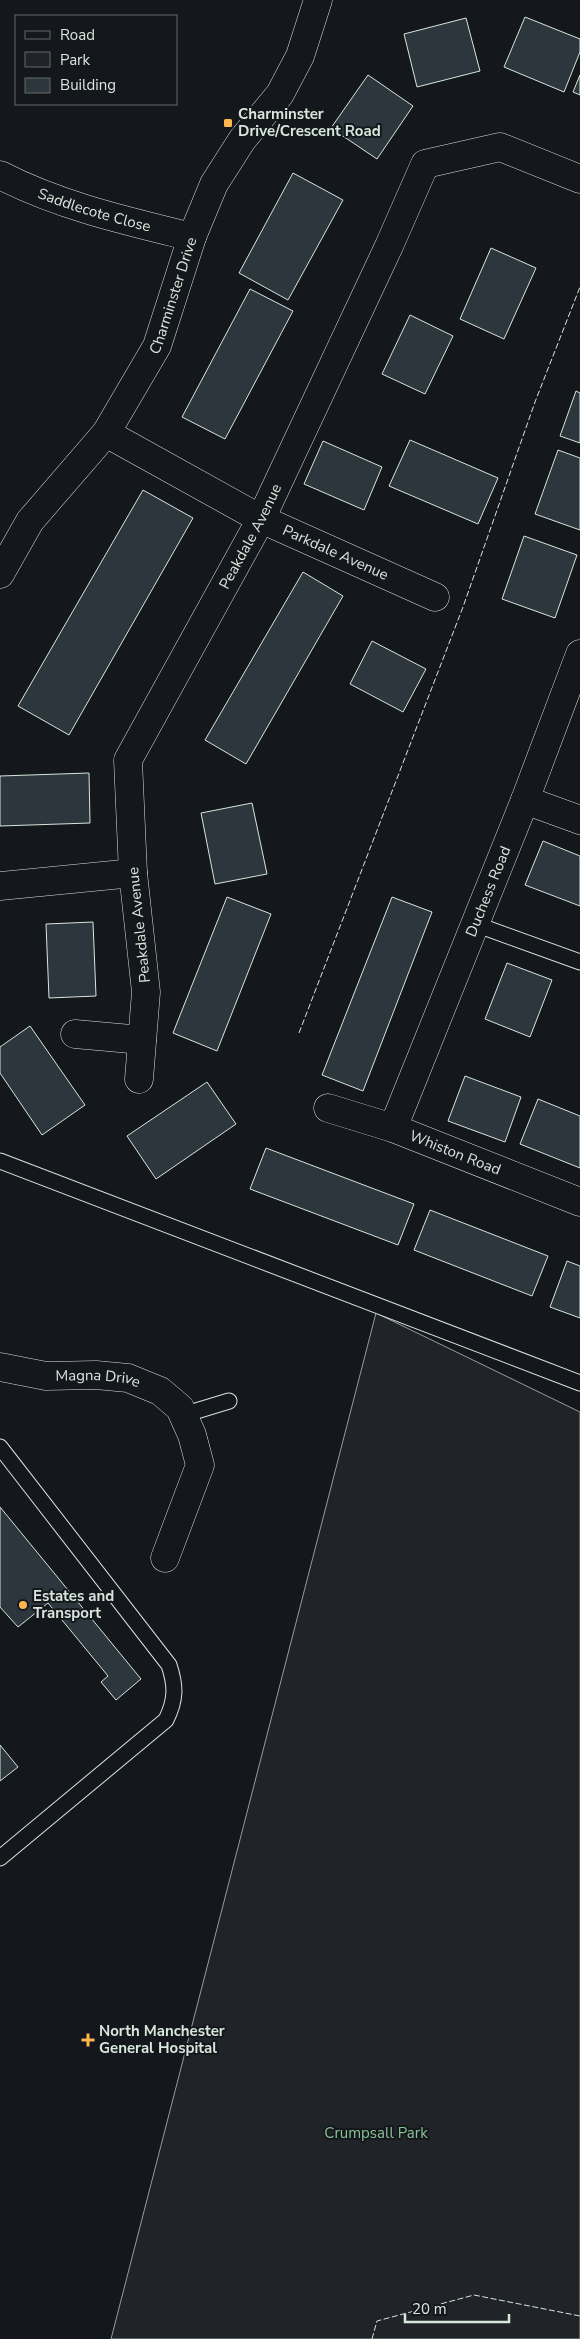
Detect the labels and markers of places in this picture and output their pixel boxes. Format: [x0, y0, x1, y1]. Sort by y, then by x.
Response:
place label: Charminster Drive/Crescent Road [238, 104, 381, 141]
marker: Charminster Drive/Crescent Road [222, 117, 234, 129]
place label: Estates and Transport [33, 1586, 114, 1623]
marker: Estates and Transport [17, 1599, 29, 1611]
place label: North Manchester General Hospital [99, 2021, 225, 2058]
marker: North Manchester General Hospital [81, 2033, 95, 2047]

